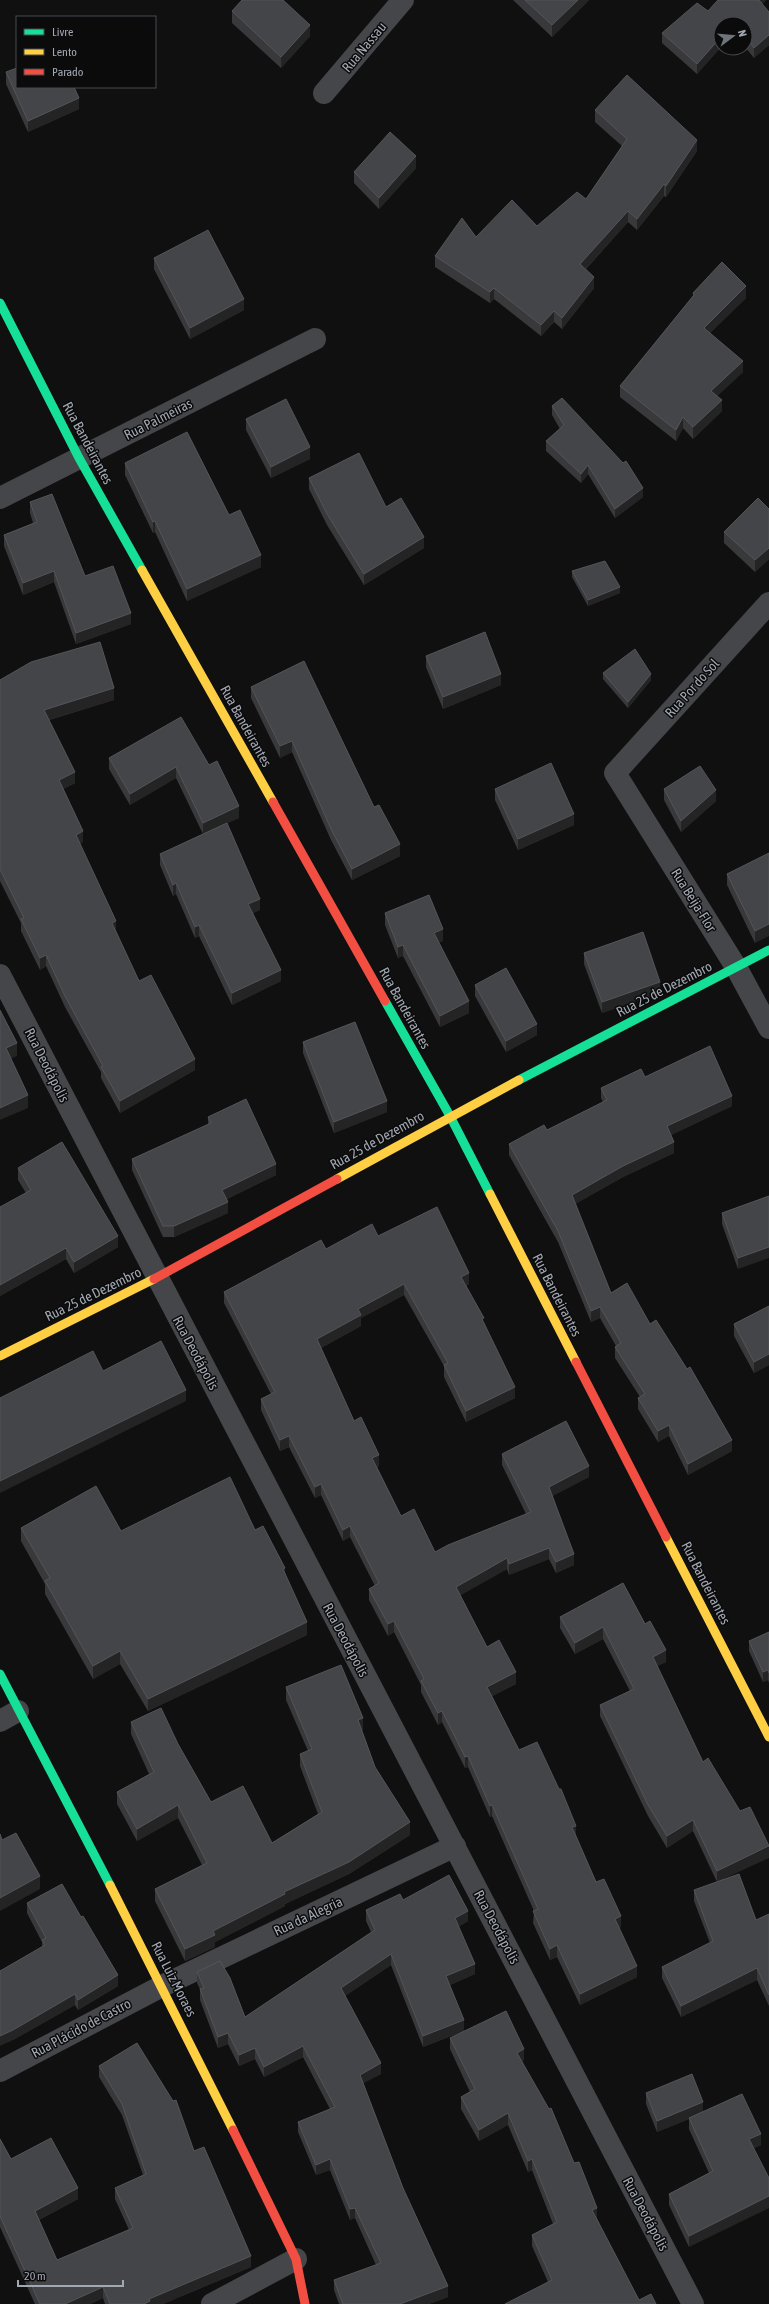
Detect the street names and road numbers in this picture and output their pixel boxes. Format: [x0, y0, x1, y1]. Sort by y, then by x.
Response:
street label: Rua Nassau [339, 19, 389, 75]
street label: Rua Palmeiras [121, 395, 195, 443]
street label: Rua Bandeirantes [60, 399, 116, 487]
street label: Rua Por do Sol [662, 655, 723, 720]
street label: Rua Bandeirantes [217, 682, 275, 770]
street label: Rua Beija-Flor [668, 865, 720, 935]
street label: Rua 25 de Dezembro [614, 958, 714, 1020]
street label: Rua Bandeirantes [376, 964, 434, 1052]
street label: Rua Deodápolis [21, 1025, 73, 1105]
street label: Rua 25 de Dezembro [327, 1108, 427, 1172]
street label: Rua Bandeirantes [529, 1251, 585, 1339]
street label: Rua 25 de Dezembro [42, 1264, 144, 1324]
street label: Rua Deodápolis [170, 1313, 222, 1393]
street label: Rua Bandeirantes [678, 1539, 734, 1627]
street label: Rua Deodápolis [320, 1600, 372, 1680]
street label: Rua Deodápolis [471, 1887, 523, 1967]
street label: Rua da Alegria [271, 1893, 345, 1939]
street label: Rua Luiz Moraes [148, 1939, 200, 2019]
street label: Rua Plácido de Castro [29, 1995, 133, 2061]
street label: Rua Deodápolis [620, 2174, 672, 2254]

